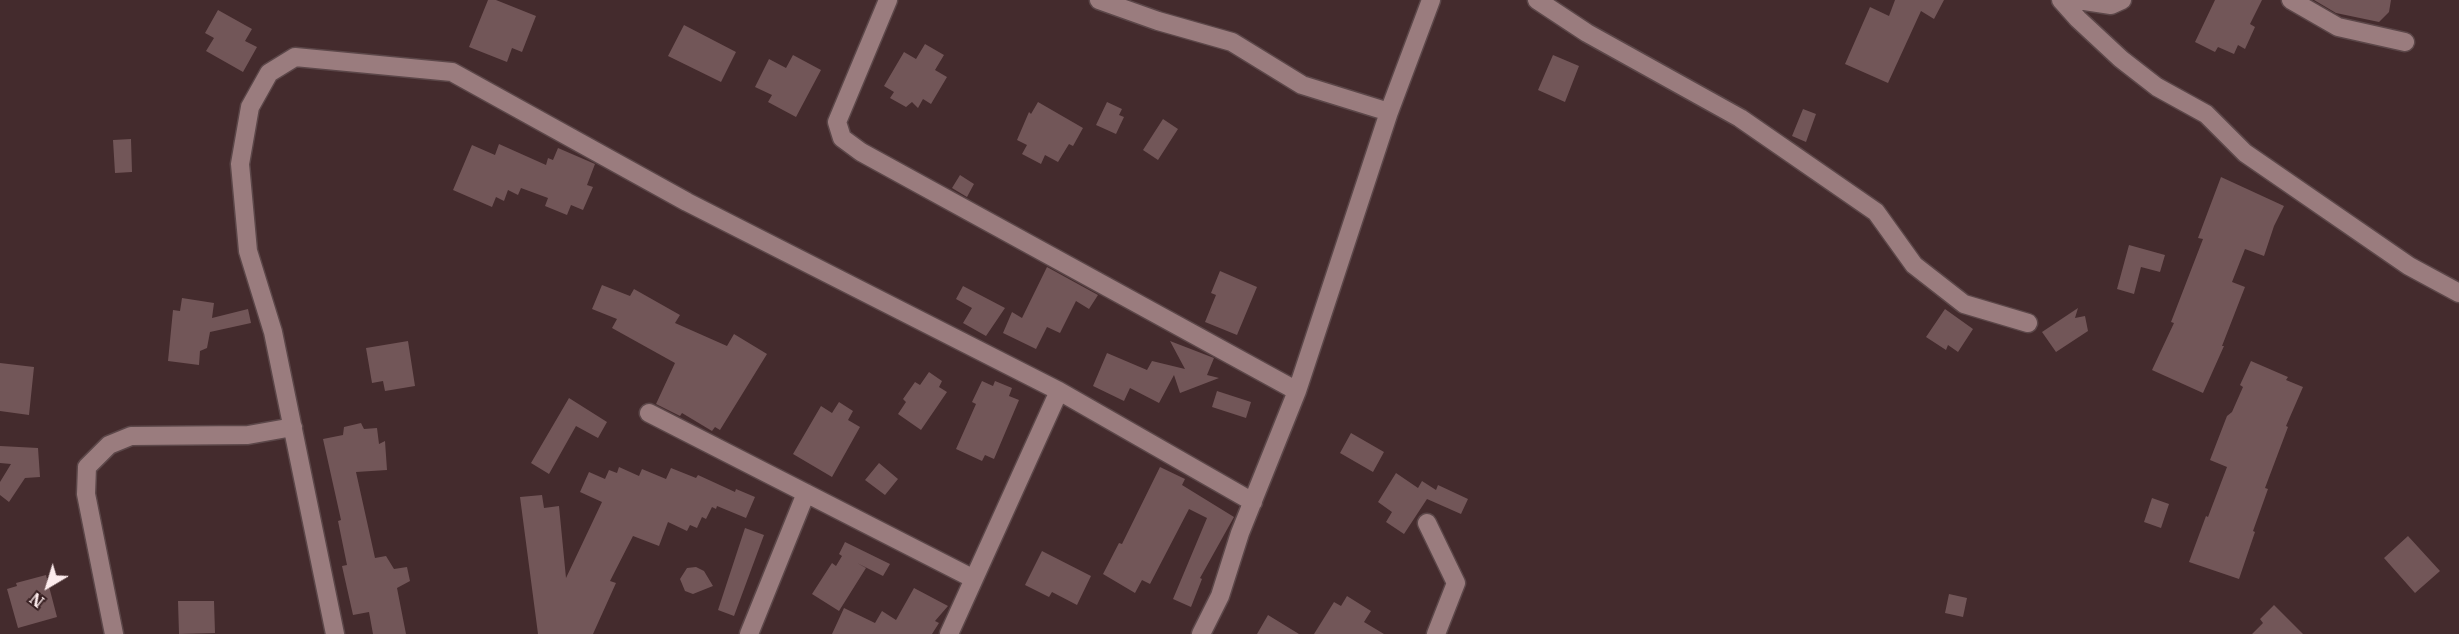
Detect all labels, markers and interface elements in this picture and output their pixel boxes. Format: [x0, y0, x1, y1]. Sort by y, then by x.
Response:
north arrow [18, 556, 78, 616]
text: N [26, 588, 48, 612]

